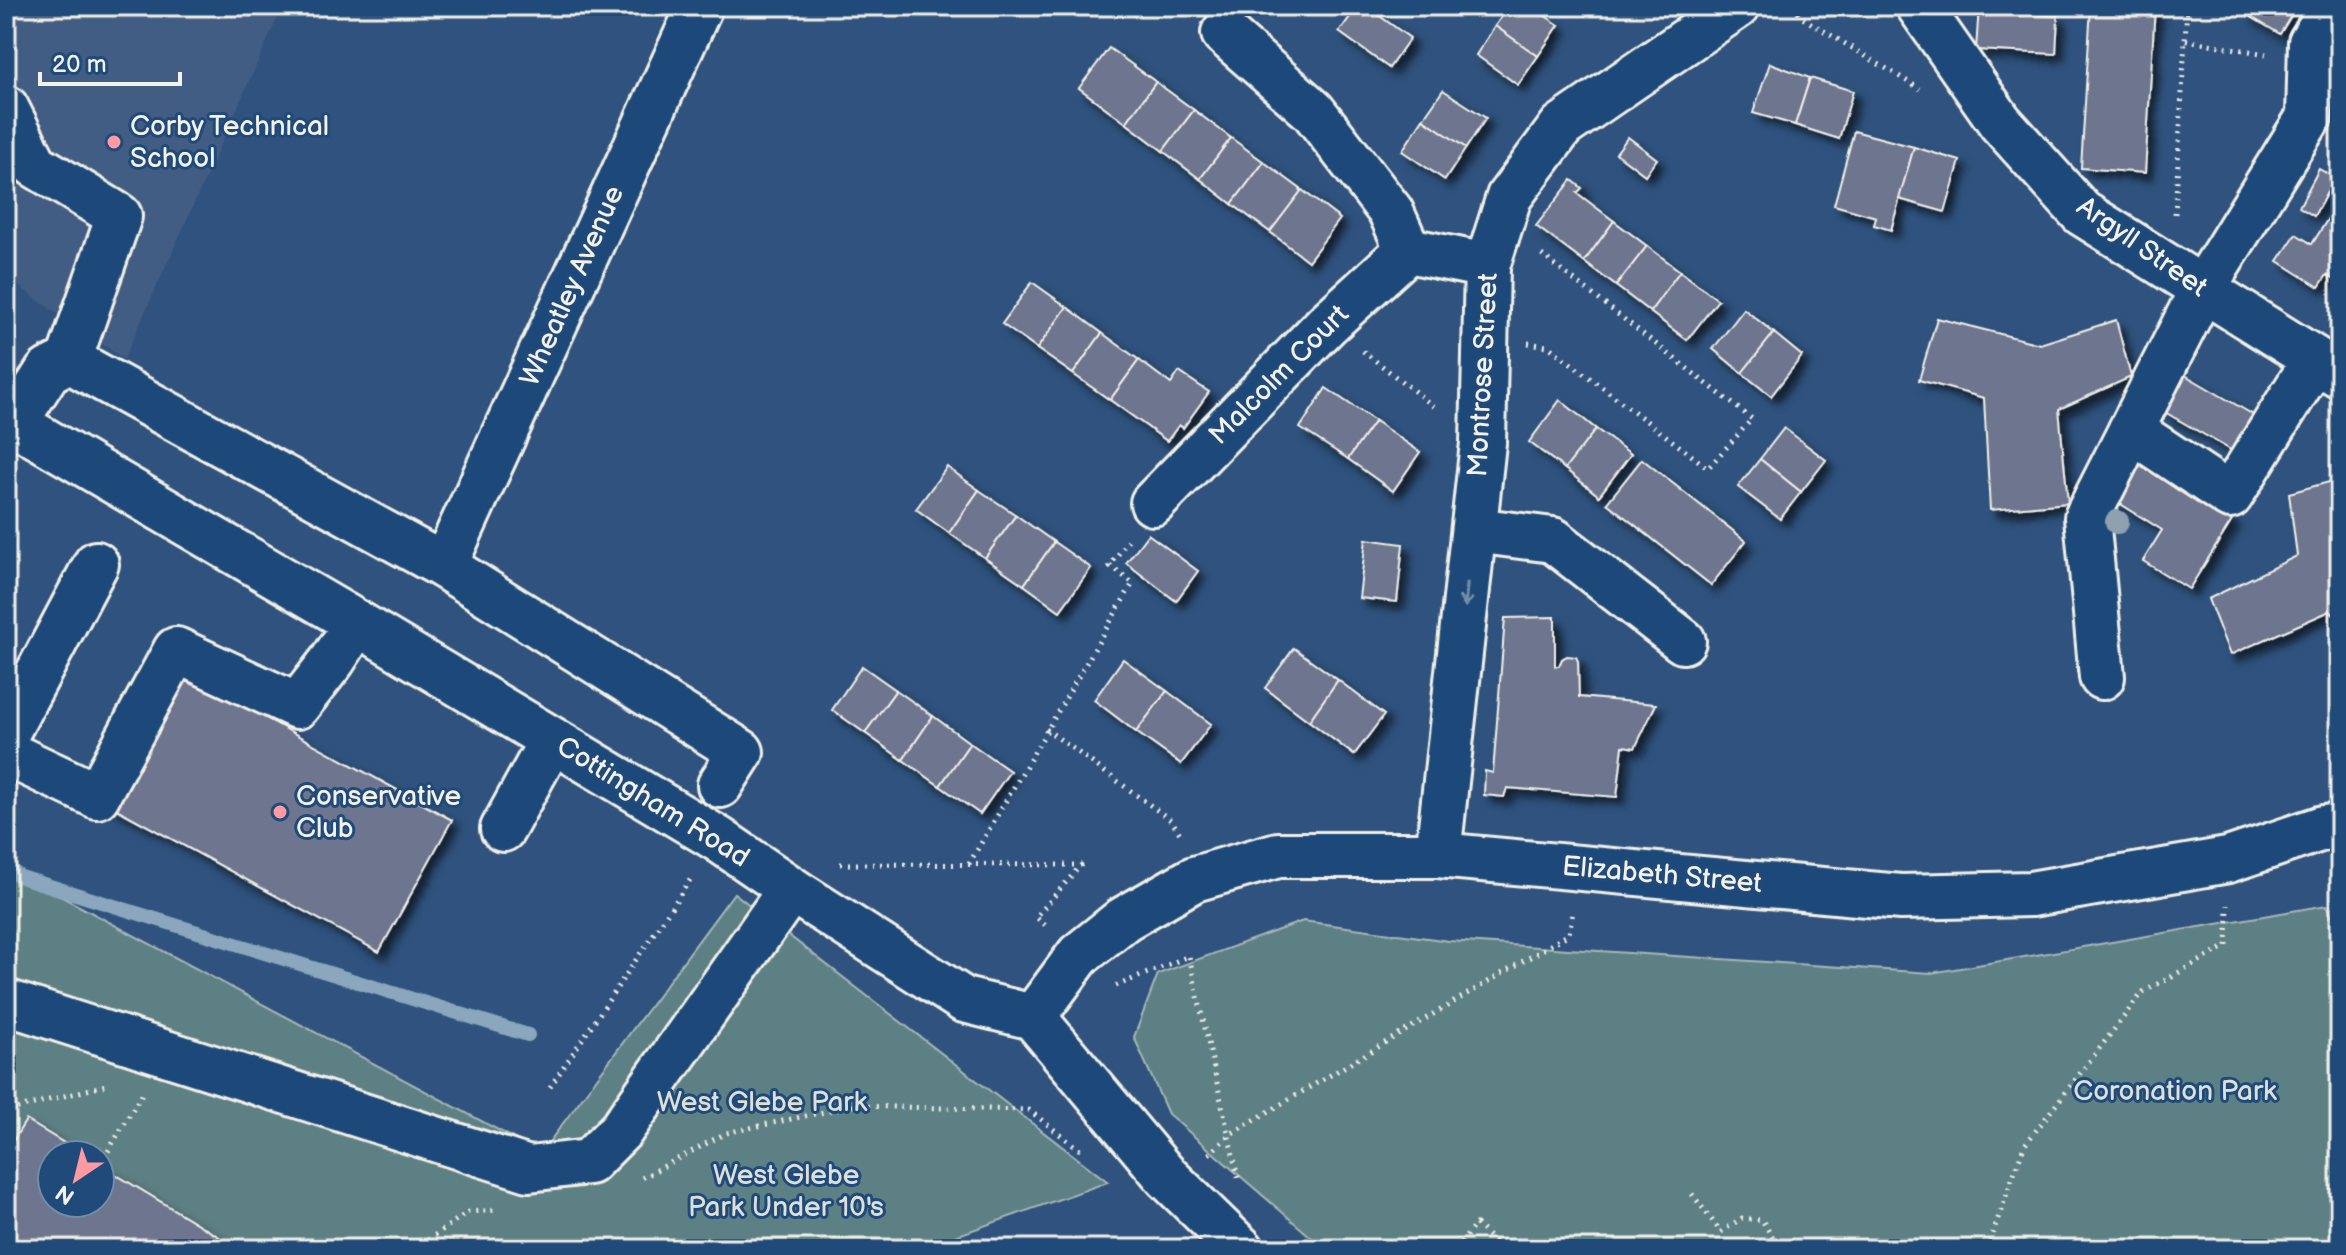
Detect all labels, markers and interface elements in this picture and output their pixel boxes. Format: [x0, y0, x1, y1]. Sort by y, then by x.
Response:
scale bar [40, 36, 180, 86]
text: 20 m [52, 50, 107, 79]
place label: Corby Technical School [130, 110, 329, 175]
marker: Corby Technical School [105, 133, 123, 151]
street label: Wheatley Avenue [513, 181, 631, 391]
street label: Argyll Street [2070, 190, 2214, 304]
street label: Montrose Street [1461, 272, 1505, 478]
street label: Malcolm Court [1202, 298, 1356, 452]
one-way arrow [1459, 581, 1474, 608]
street label: Cottingham Road [551, 729, 755, 875]
place label: Conservative Club [296, 780, 461, 845]
marker: Conservative Club [271, 803, 289, 821]
street label: Elizabeth Street [1561, 850, 1764, 900]
park label: Coronation Park [2073, 1075, 2277, 1108]
park label: West Glebe Park [657, 1086, 867, 1119]
north arrow [36, 1139, 116, 1219]
park label: West Glebe Park Under 10's [688, 1159, 884, 1224]
text: N [51, 1178, 80, 1210]

